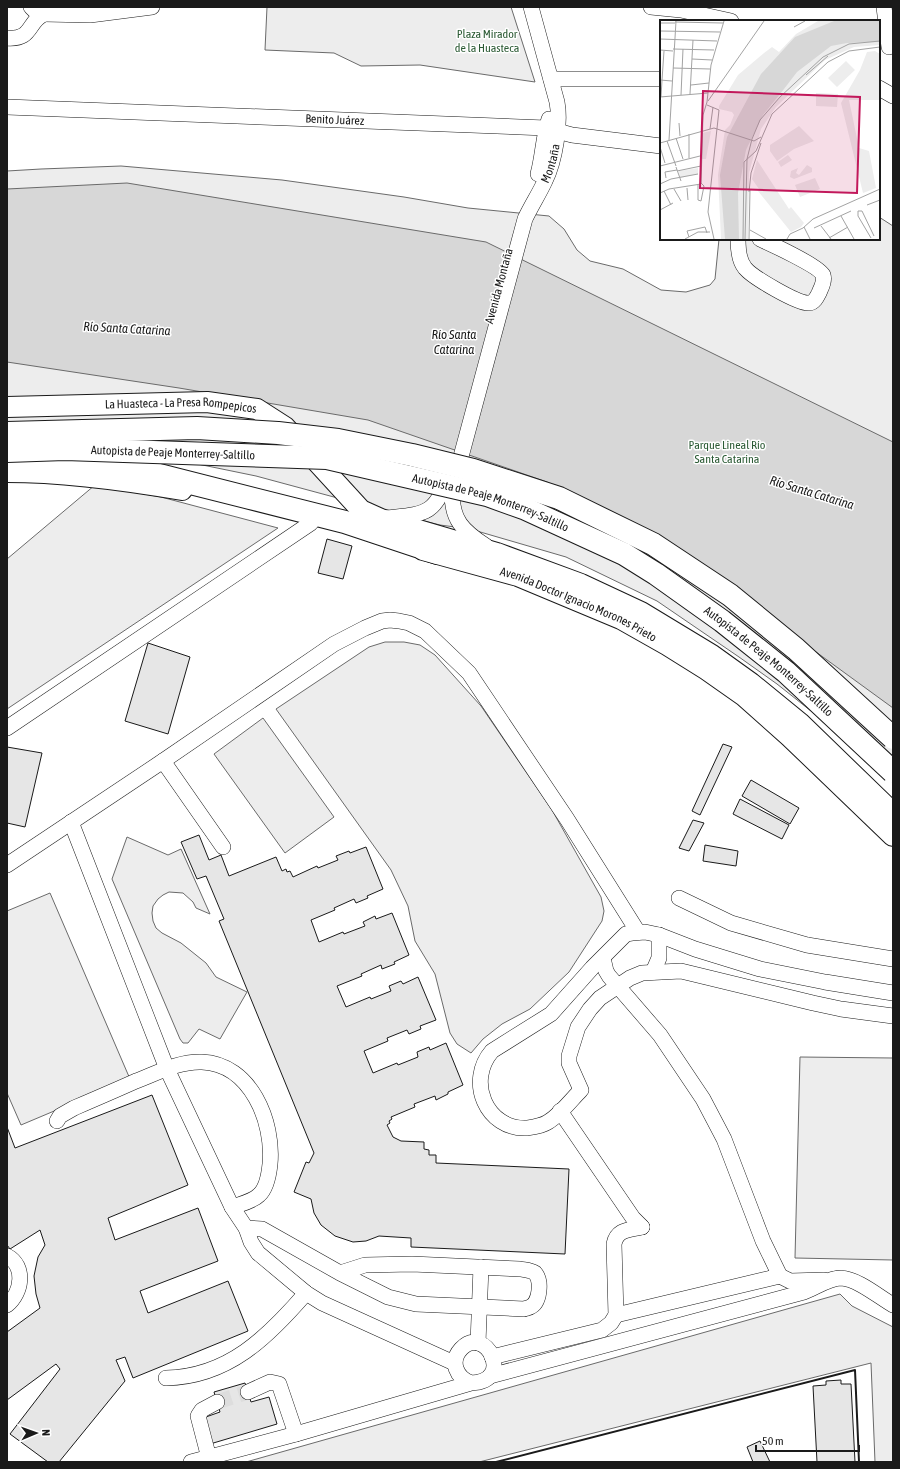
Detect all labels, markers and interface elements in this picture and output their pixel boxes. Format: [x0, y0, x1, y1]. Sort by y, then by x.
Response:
inset map [660, 20, 880, 240]
park label: Plaza Mirador de la Huasteca [455, 27, 519, 55]
street label: Benito Juárez [305, 112, 365, 128]
street label: Montaña [538, 143, 563, 185]
street label: Avenida Montaña [482, 247, 516, 325]
water label: Río Santa Catarina [83, 319, 171, 338]
water label: Río Santa Catarina [432, 327, 476, 357]
street label: La Huasteca - La Presa Rompepicos [105, 395, 258, 416]
park label: Parque Lineal Río Santa Catarina [689, 438, 766, 466]
street label: Autopista de Peaje Monterrey-Saltillo [91, 443, 256, 463]
street label: Autopista de Peaje Monterrey-Saltillo [411, 471, 571, 535]
water label: Río Santa Catarina [768, 473, 856, 512]
street label: Avenida Doctor Ignacio Morones Prieto [499, 564, 659, 645]
street label: Autopista de Peaje Monterrey-Saltillo [701, 603, 836, 720]
north arrow [16, 1413, 56, 1453]
scale bar [756, 1427, 859, 1453]
text: N [40, 1429, 52, 1436]
text: 50 m [762, 1434, 784, 1448]

